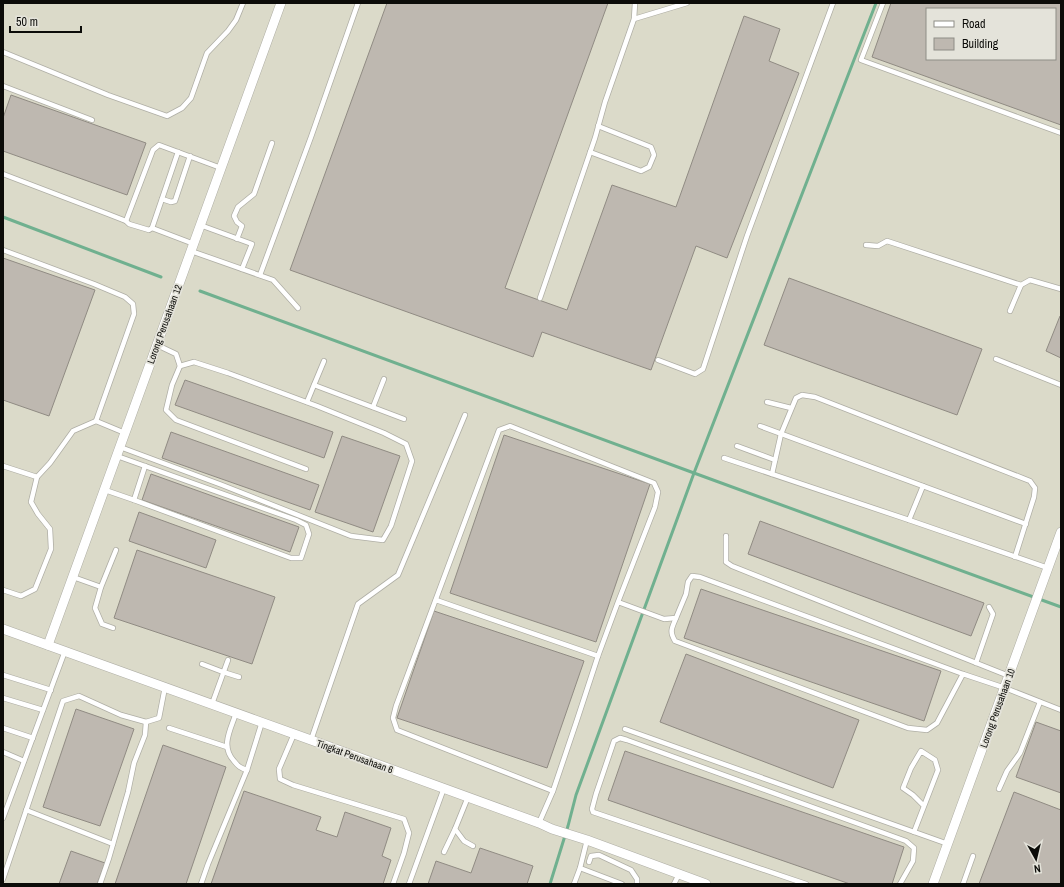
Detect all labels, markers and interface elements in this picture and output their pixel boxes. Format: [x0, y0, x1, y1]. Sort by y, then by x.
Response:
scale bar [10, 8, 81, 34]
legend [926, 8, 1056, 60]
text: 50 m [16, 14, 38, 30]
text: Road [962, 16, 986, 32]
text: Building [962, 36, 999, 52]
street label: Lorong Perusahaan 12 [144, 282, 185, 366]
street label: Lorong Perusahaan 10 [977, 666, 1018, 750]
street label: Tingkat Perusahaan 6 [315, 737, 395, 776]
north arrow [1016, 839, 1056, 879]
text: N [1033, 862, 1042, 876]

